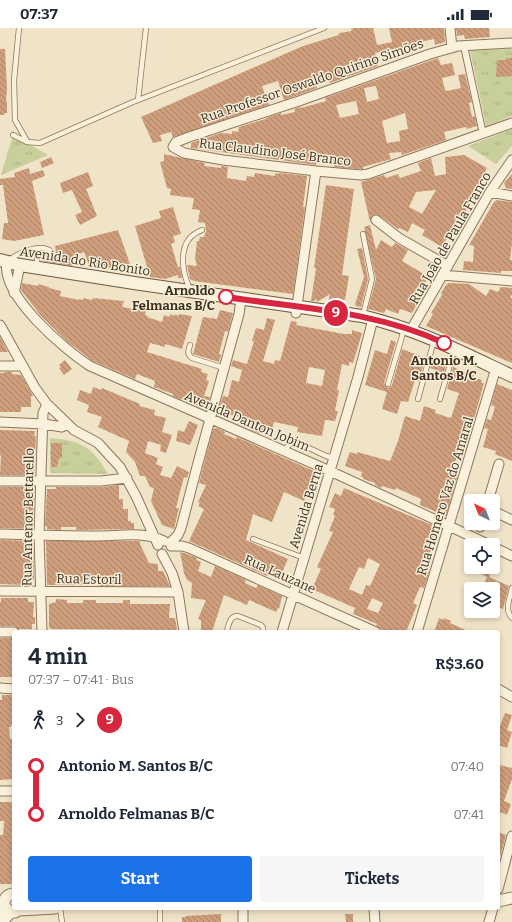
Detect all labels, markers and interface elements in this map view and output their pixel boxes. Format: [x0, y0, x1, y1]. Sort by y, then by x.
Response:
text: 07:37 [20, 5, 58, 23]
street label: Rua Professor Oswaldo Quirino Simões [199, 36, 425, 126]
street label: Rua Claudino José Branco [198, 135, 352, 169]
street label: Rua João de Paula Franco [406, 169, 494, 307]
street label: Avenida do Rio Bonito [19, 243, 151, 279]
place label: Arnoldo Felmanas B/C [132, 283, 215, 313]
marker: Arnoldo Felmanas B/C [218, 289, 234, 305]
line badge: 9 [323, 300, 349, 326]
text: 9 [332, 304, 340, 321]
marker: Antonio M. Santos B/C [436, 335, 452, 351]
place label: Antonio M. Santos B/C [411, 353, 477, 383]
street label: Avenida Danton Jobim [182, 388, 312, 454]
street label: Rua Homero Vaz do Amaral [414, 415, 476, 577]
street label: Rua Antenor Bettarello [19, 448, 37, 586]
street label: Avenida Berna [286, 462, 326, 550]
north arrow [464, 494, 500, 530]
map controls [464, 494, 500, 618]
button: locate [464, 538, 500, 574]
street label: Rua Lauzane [242, 552, 318, 596]
street label: Rua Estoril [56, 571, 122, 587]
button: layers [464, 582, 500, 618]
text: 4 min [28, 643, 88, 670]
text: R$3.60 [435, 655, 484, 673]
text: 07:37 – 07:41 · Bus [28, 672, 134, 687]
icon: walk [28, 709, 50, 731]
icon: forward [69, 709, 91, 731]
text: 9 [105, 711, 114, 728]
text: 3 [56, 713, 63, 728]
text: Antonio M. Santos B/C [58, 757, 213, 775]
text: 07:40 [450, 759, 484, 774]
text: Arnoldo Felmanas B/C [58, 805, 215, 823]
text: 07:41 [454, 807, 484, 822]
button: Start [28, 856, 252, 902]
button: Tickets [260, 856, 484, 902]

